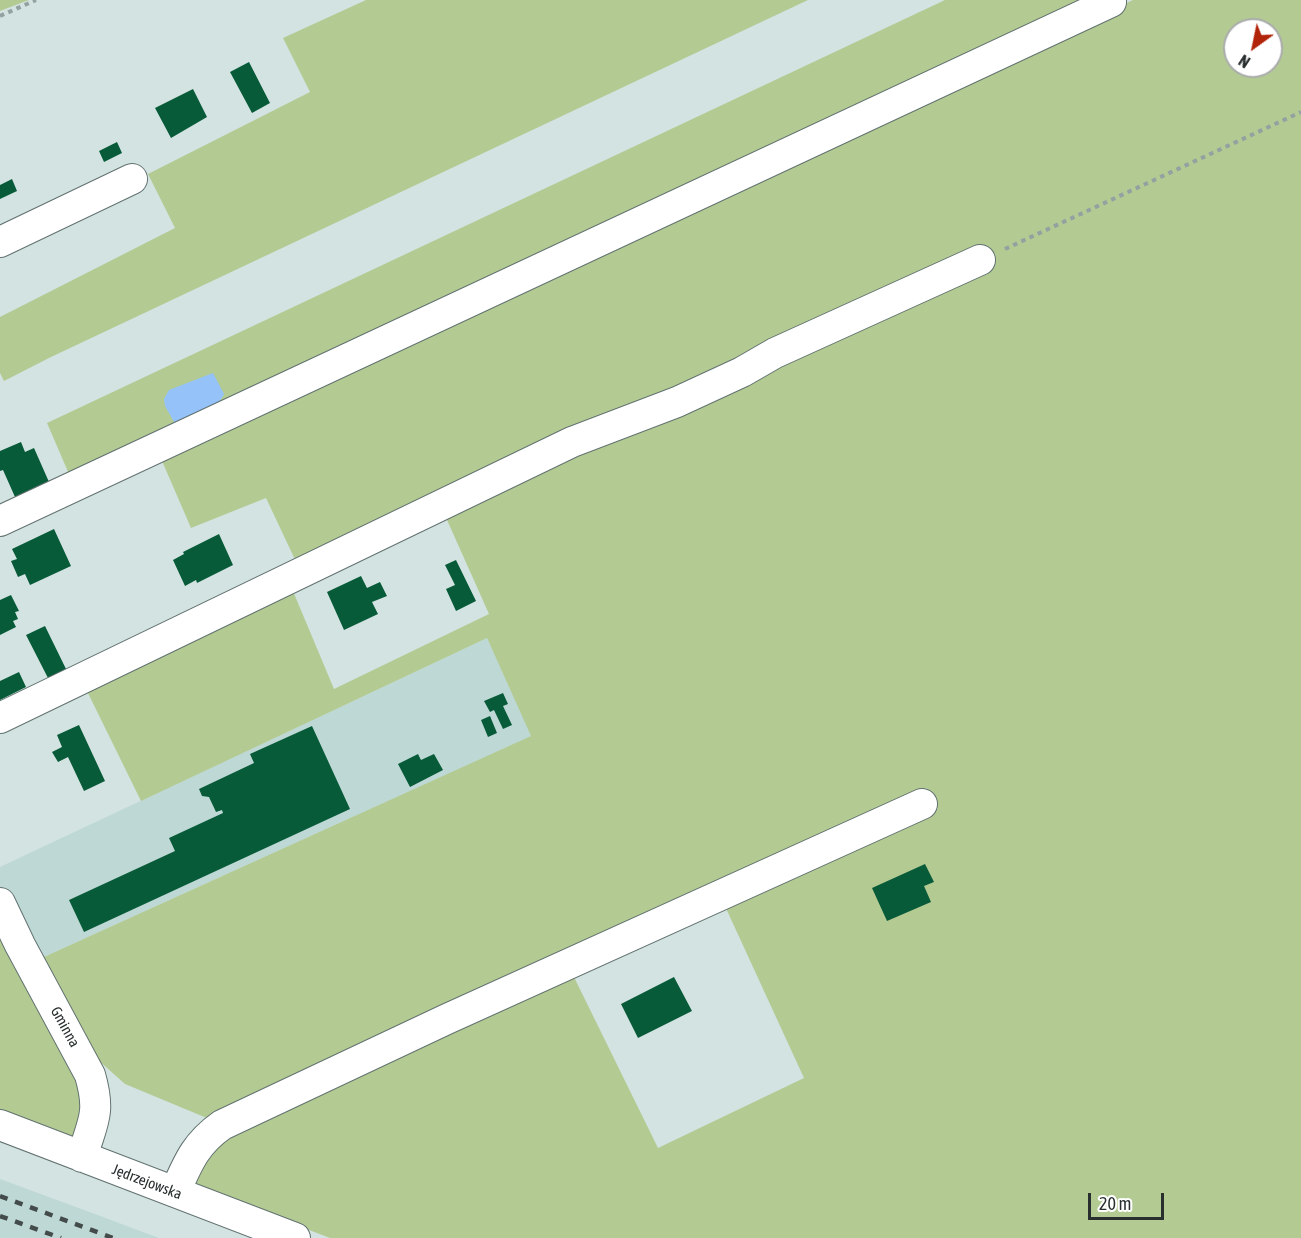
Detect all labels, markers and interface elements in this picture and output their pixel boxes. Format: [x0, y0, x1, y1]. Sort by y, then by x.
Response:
north arrow [1223, 18, 1283, 78]
text: N [1235, 51, 1253, 72]
street label: Gminna [47, 1004, 83, 1050]
street label: Jędrzejowska [110, 1160, 184, 1204]
scale bar [1091, 1181, 1168, 1219]
text: 20 m [1099, 1193, 1131, 1214]

